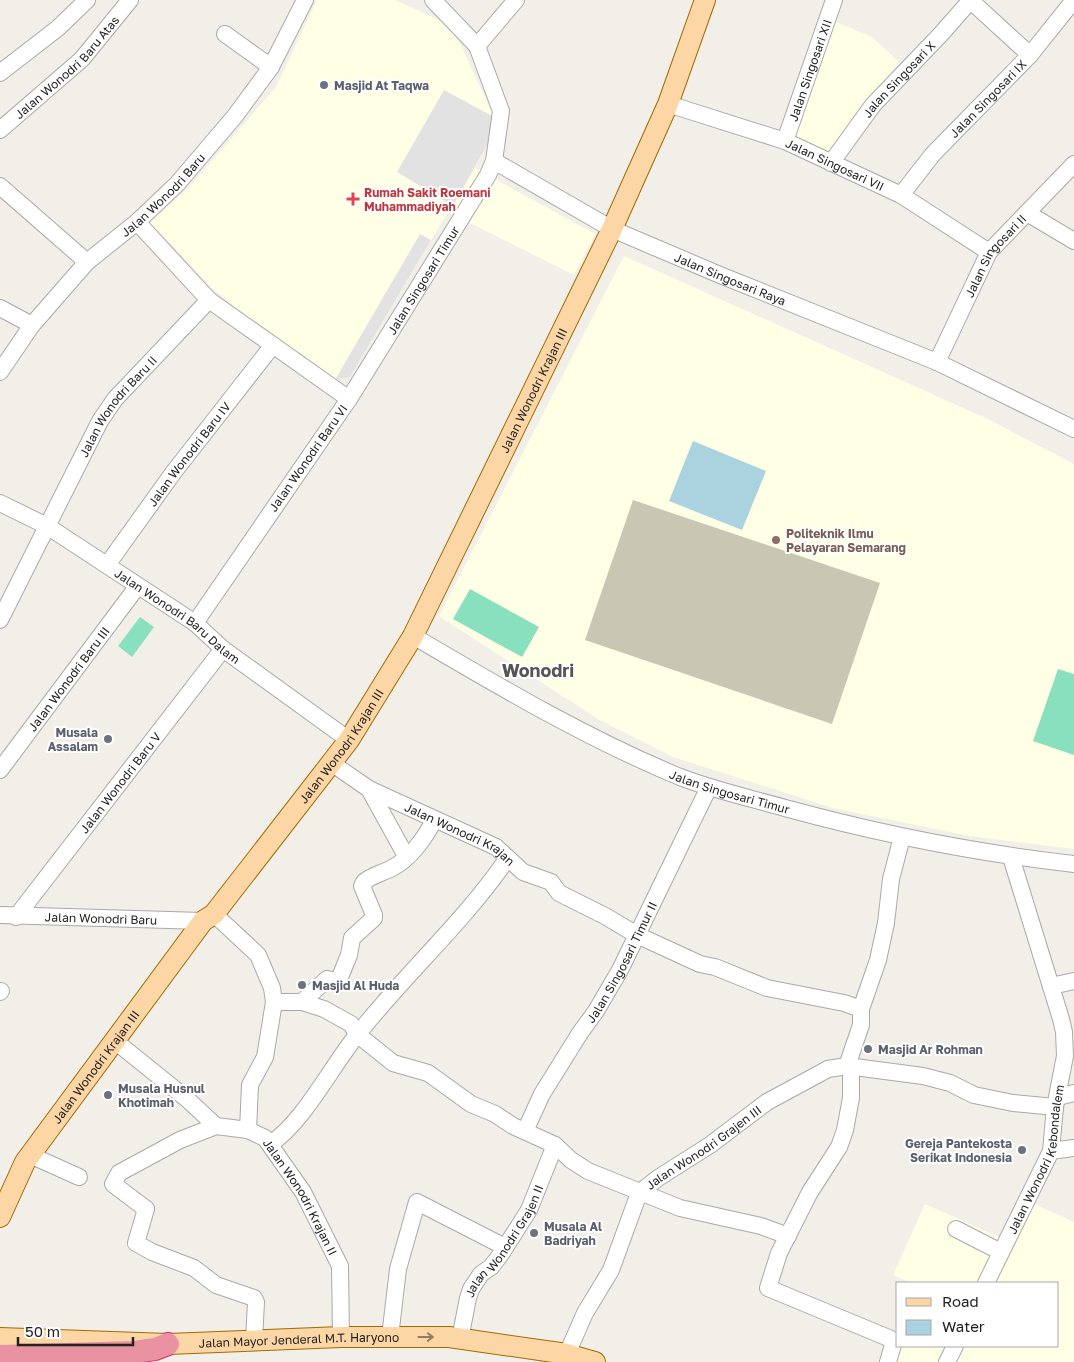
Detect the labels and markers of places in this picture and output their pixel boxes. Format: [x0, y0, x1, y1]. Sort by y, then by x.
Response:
place label: Masjid At Taqwa [334, 78, 429, 93]
marker: Masjid At Taqwa [318, 79, 330, 91]
place label: Rumah Sakit Roemani Muhammadiyah [364, 185, 491, 214]
marker: Rumah Sakit Roemani Muhammadiyah [346, 192, 360, 206]
place label: Politeknik Ilmu Pelayaran Semarang [786, 526, 906, 555]
marker: Politeknik Ilmu Pelayaran Semarang [770, 534, 782, 546]
place label: Musala Assalam [48, 725, 98, 754]
marker: Musala Assalam [102, 733, 114, 745]
place label: Masjid Al Huda [312, 978, 399, 993]
marker: Masjid Al Huda [296, 979, 308, 991]
place label: Masjid Ar Rohman [878, 1042, 983, 1057]
marker: Masjid Ar Rohman [862, 1043, 874, 1055]
place label: Musala Husnul Khotimah [118, 1081, 205, 1110]
marker: Musala Husnul Khotimah [102, 1089, 114, 1101]
place label: Gereja Pantekosta Serikat Indonesia [905, 1136, 1012, 1165]
marker: Gereja Pantekosta Serikat Indonesia [1016, 1144, 1028, 1156]
place label: Musala Al Badriyah [544, 1219, 602, 1248]
marker: Musala Al Badriyah [528, 1227, 540, 1239]

